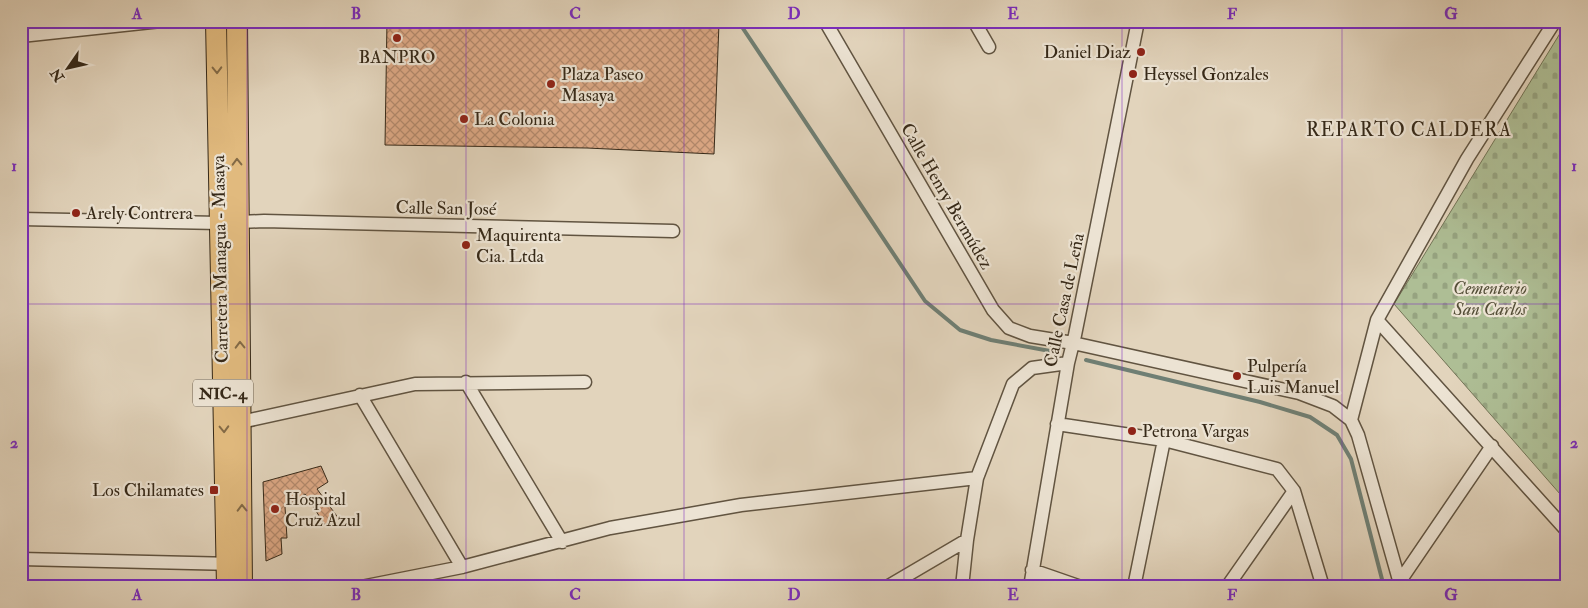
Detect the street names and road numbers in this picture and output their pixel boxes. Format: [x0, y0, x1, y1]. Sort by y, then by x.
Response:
street label: Calle Henry Bermúdez [895, 119, 998, 274]
street label: Carretera Managua - Masaya [207, 154, 234, 363]
street label: Calle San José [395, 196, 497, 221]
street label: Calle Casa de Leña [1039, 230, 1090, 369]
road number: NIC-4 [193, 379, 253, 406]

